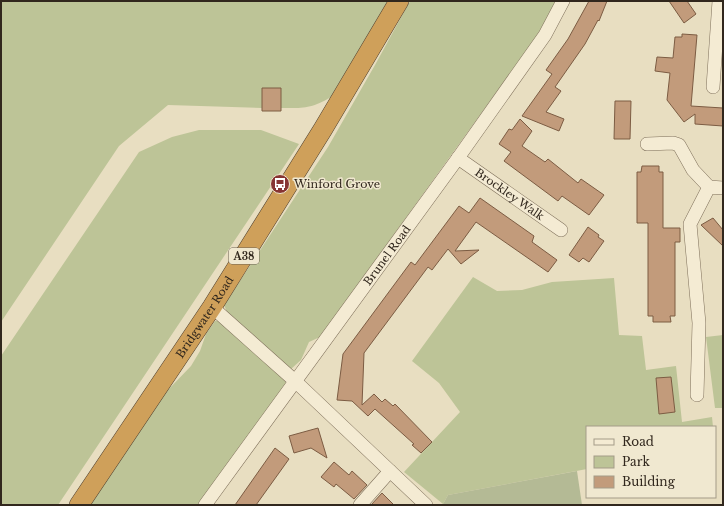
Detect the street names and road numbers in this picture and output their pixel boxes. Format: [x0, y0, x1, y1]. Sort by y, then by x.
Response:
street label: Brockley Walk [472, 165, 547, 223]
street label: Brunel Road [360, 222, 414, 288]
road number: A38 [229, 248, 259, 264]
street label: Bridgwater Road [173, 273, 237, 361]

